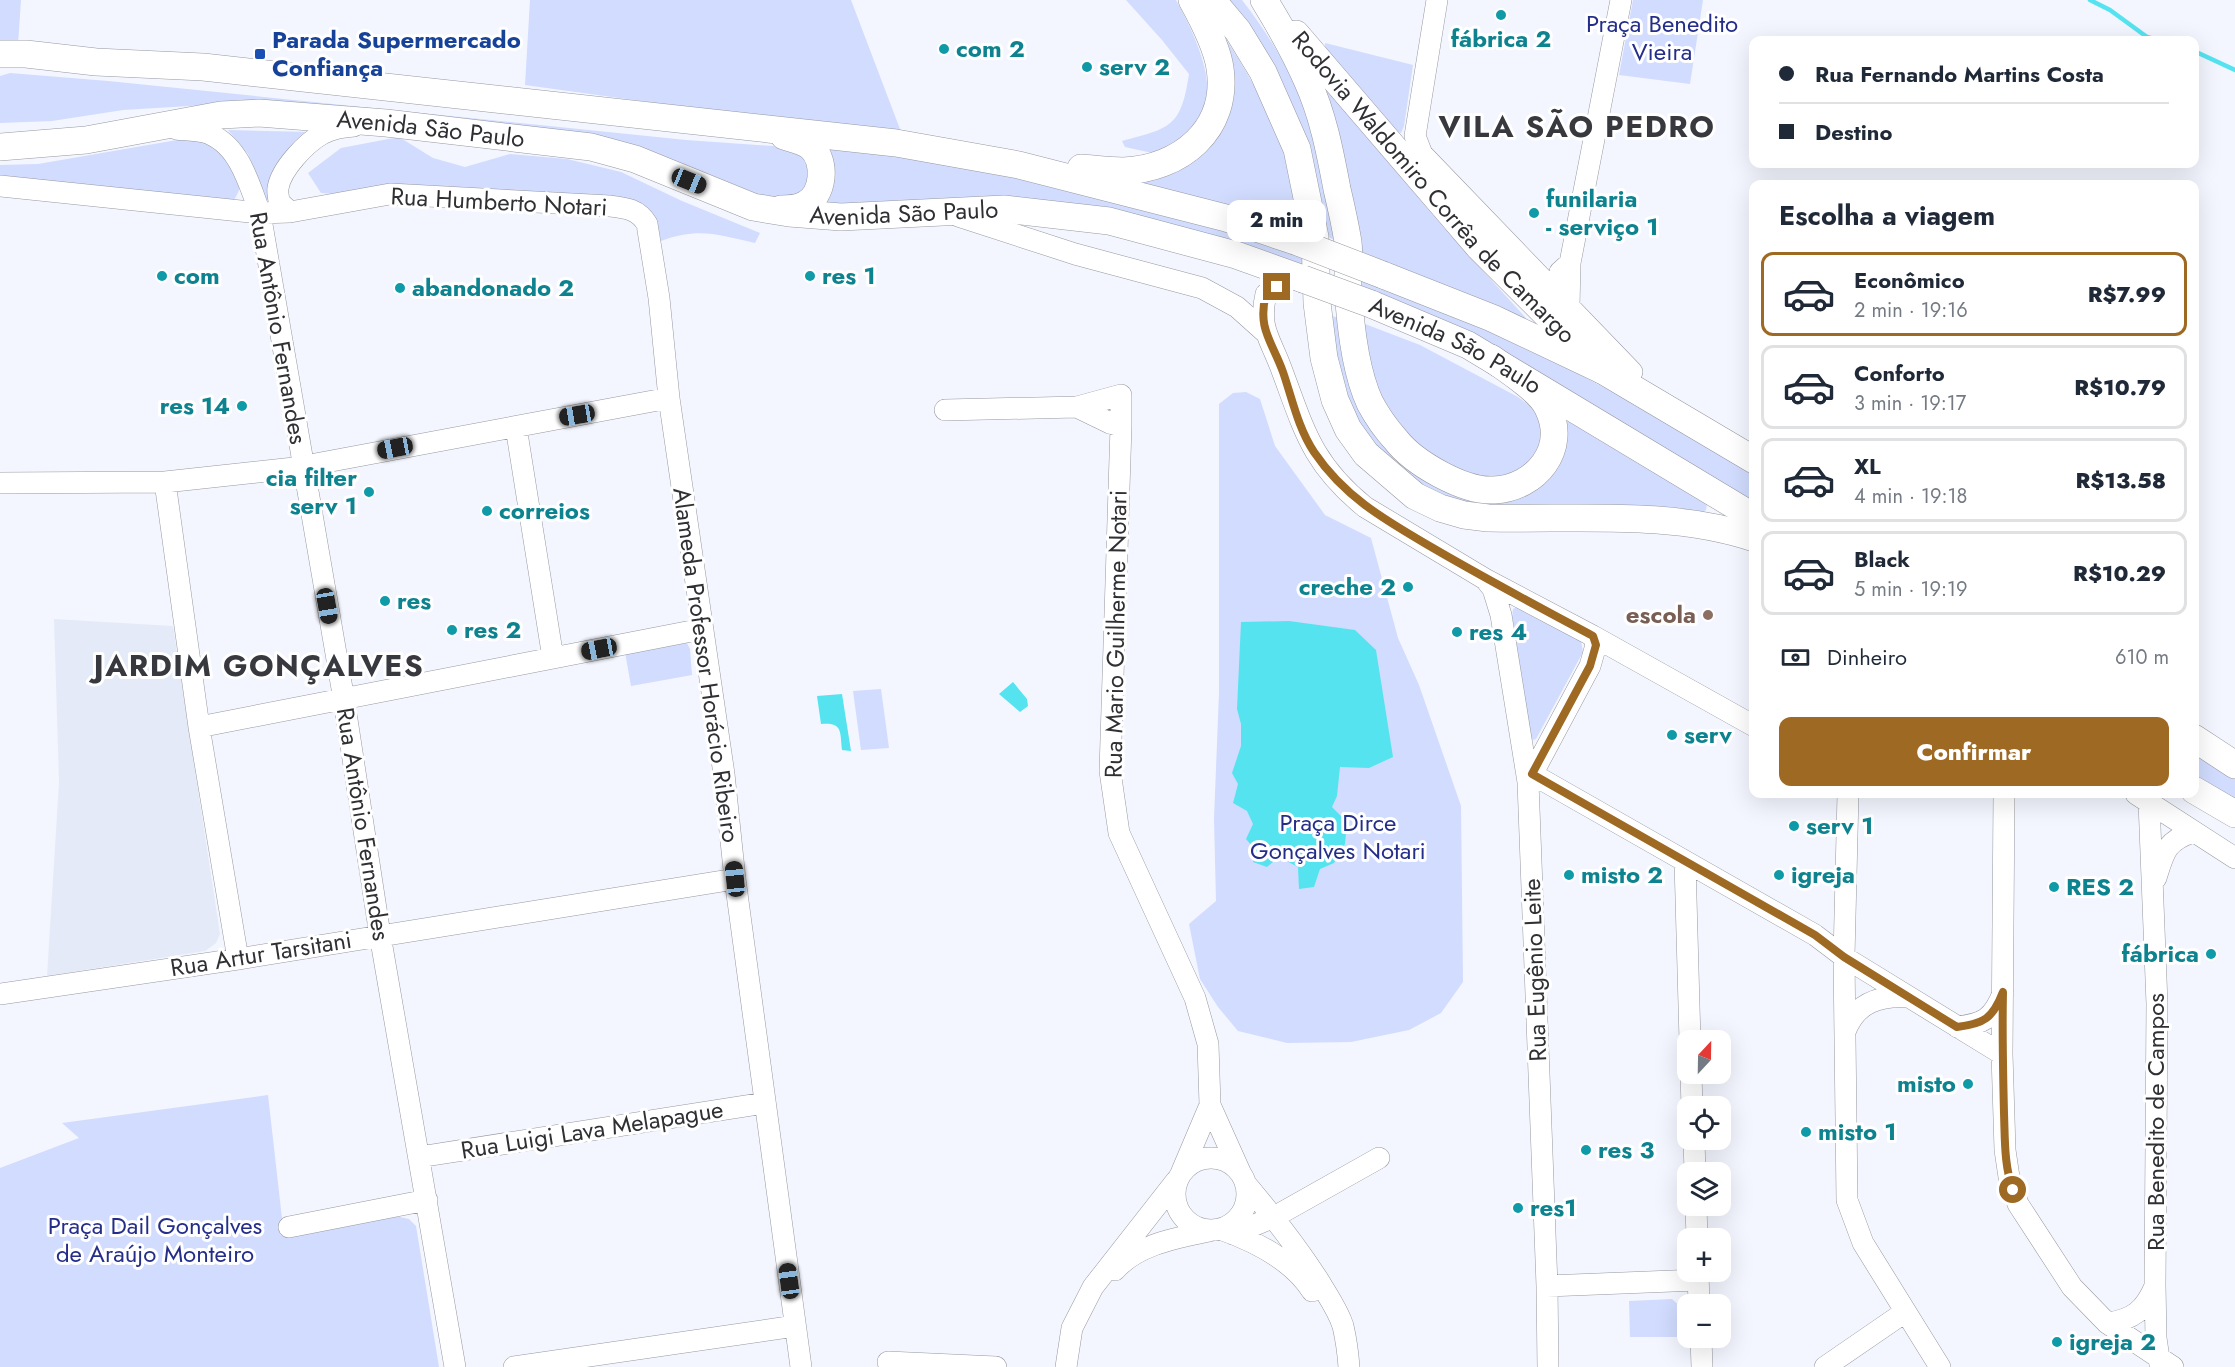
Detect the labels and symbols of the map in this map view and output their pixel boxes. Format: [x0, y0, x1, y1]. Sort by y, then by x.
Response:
park label: Praça Benedito Vieira [1586, 6, 1738, 69]
marker: fábrica 2 [1494, 8, 1508, 22]
place label: fábrica 2 [1451, 21, 1551, 56]
place label: Parada Supermercado Confiança [272, 22, 521, 85]
street label: Rodovia Waldomiro Corrêa de Camargo [1284, 23, 1584, 351]
place label: com 2 [956, 31, 1025, 66]
marker: com 2 [937, 42, 951, 56]
marker: Parada Supermercado Confiança [253, 47, 267, 61]
place label: serv 2 [1099, 49, 1170, 84]
marker: serv 2 [1080, 60, 1094, 74]
street label: Avenida São Paulo [335, 101, 527, 156]
district label: VILA SÃO PEDRO [1438, 105, 1715, 148]
car [669, 166, 709, 196]
street label: Rua Humberto Notari [390, 178, 608, 225]
place label: funilaria - serviço 1 [1546, 181, 1659, 244]
street label: Avenida São Paulo [808, 191, 999, 234]
callout: 2 min [1228, 200, 1326, 242]
marker: funilaria - serviço 1 [1527, 206, 1541, 220]
street label: Rua Antônio Fernandes [241, 209, 316, 447]
place label: com [174, 258, 220, 293]
place label: res 1 [822, 258, 876, 293]
marker: com [155, 269, 169, 283]
marker: res 1 [803, 269, 817, 283]
place label: abandonado 2 [412, 270, 574, 305]
route end [1263, 273, 1290, 300]
marker: abandonado 2 [393, 281, 407, 295]
street label: Avenida São Paulo [1364, 287, 1549, 402]
place label: res 14 [160, 388, 230, 423]
marker: res 14 [235, 399, 249, 413]
car [558, 403, 596, 427]
car [376, 436, 414, 460]
place label: cia filter serv 1 [266, 460, 357, 523]
marker: cia filter serv 1 [362, 485, 376, 499]
street label: Alameda Professor Horácio Ribeiro [664, 485, 749, 845]
street label: Rua Mario Guilherme Notari [1095, 489, 1136, 779]
place label: correios [499, 493, 590, 528]
marker: correios [480, 504, 494, 518]
place label: creche 2 [1299, 569, 1396, 604]
marker: creche 2 [1401, 580, 1415, 594]
place label: res [397, 583, 431, 618]
car [315, 587, 339, 625]
marker: res [378, 594, 392, 608]
place label: escola [1626, 597, 1696, 632]
marker: escola [1701, 608, 1715, 622]
place label: res 2 [464, 612, 521, 647]
place label: res 4 [1469, 614, 1527, 649]
marker: res 2 [445, 623, 459, 637]
marker: res 4 [1450, 625, 1464, 639]
car [580, 637, 618, 661]
district label: JARDIM GONÇALVES [89, 644, 424, 687]
street label: Rua Antônio Fernandes [328, 705, 399, 943]
place label: serv [1684, 717, 1732, 752]
marker: serv [1665, 728, 1679, 742]
park label: Praça Dirce Gonçalves Notari [1250, 805, 1426, 868]
place label: serv 1 [1806, 808, 1873, 843]
marker: serv 1 [1787, 819, 1801, 833]
place label: misto 2 [1581, 857, 1663, 892]
place label: igreja [1791, 857, 1855, 892]
car [724, 860, 746, 898]
marker: misto 2 [1562, 868, 1576, 882]
marker: igreja [1772, 868, 1786, 882]
place label: RES 2 [2066, 869, 2134, 904]
street label: Rua Eugênio Leite [1514, 878, 1555, 1062]
marker: RES 2 [2047, 880, 2061, 894]
street label: Rua Artur Tarsitani [168, 922, 354, 985]
place label: fábrica [2122, 936, 2199, 971]
marker: fábrica [2204, 947, 2218, 961]
street label: Rua Benedito de Campos [2138, 993, 2173, 1251]
north arrow [1677, 1030, 1731, 1084]
place label: misto [1897, 1066, 1956, 1101]
marker: misto [1961, 1077, 1975, 1091]
street label: Rua Luigi Lava Melapague [458, 1091, 726, 1168]
place label: misto 1 [1818, 1114, 1896, 1149]
marker: misto 1 [1799, 1125, 1813, 1139]
place label: res 3 [1598, 1132, 1654, 1167]
marker: res 3 [1579, 1143, 1593, 1157]
route start [1999, 1176, 2026, 1203]
place label: res1 [1530, 1190, 1576, 1225]
marker: res1 [1511, 1201, 1525, 1215]
park label: Praça Dail Gonçalves de Araújo Monteiro [48, 1208, 262, 1271]
car [778, 1262, 800, 1300]
place label: igreja 2 [2069, 1324, 2156, 1359]
marker: igreja 2 [2050, 1335, 2064, 1349]

